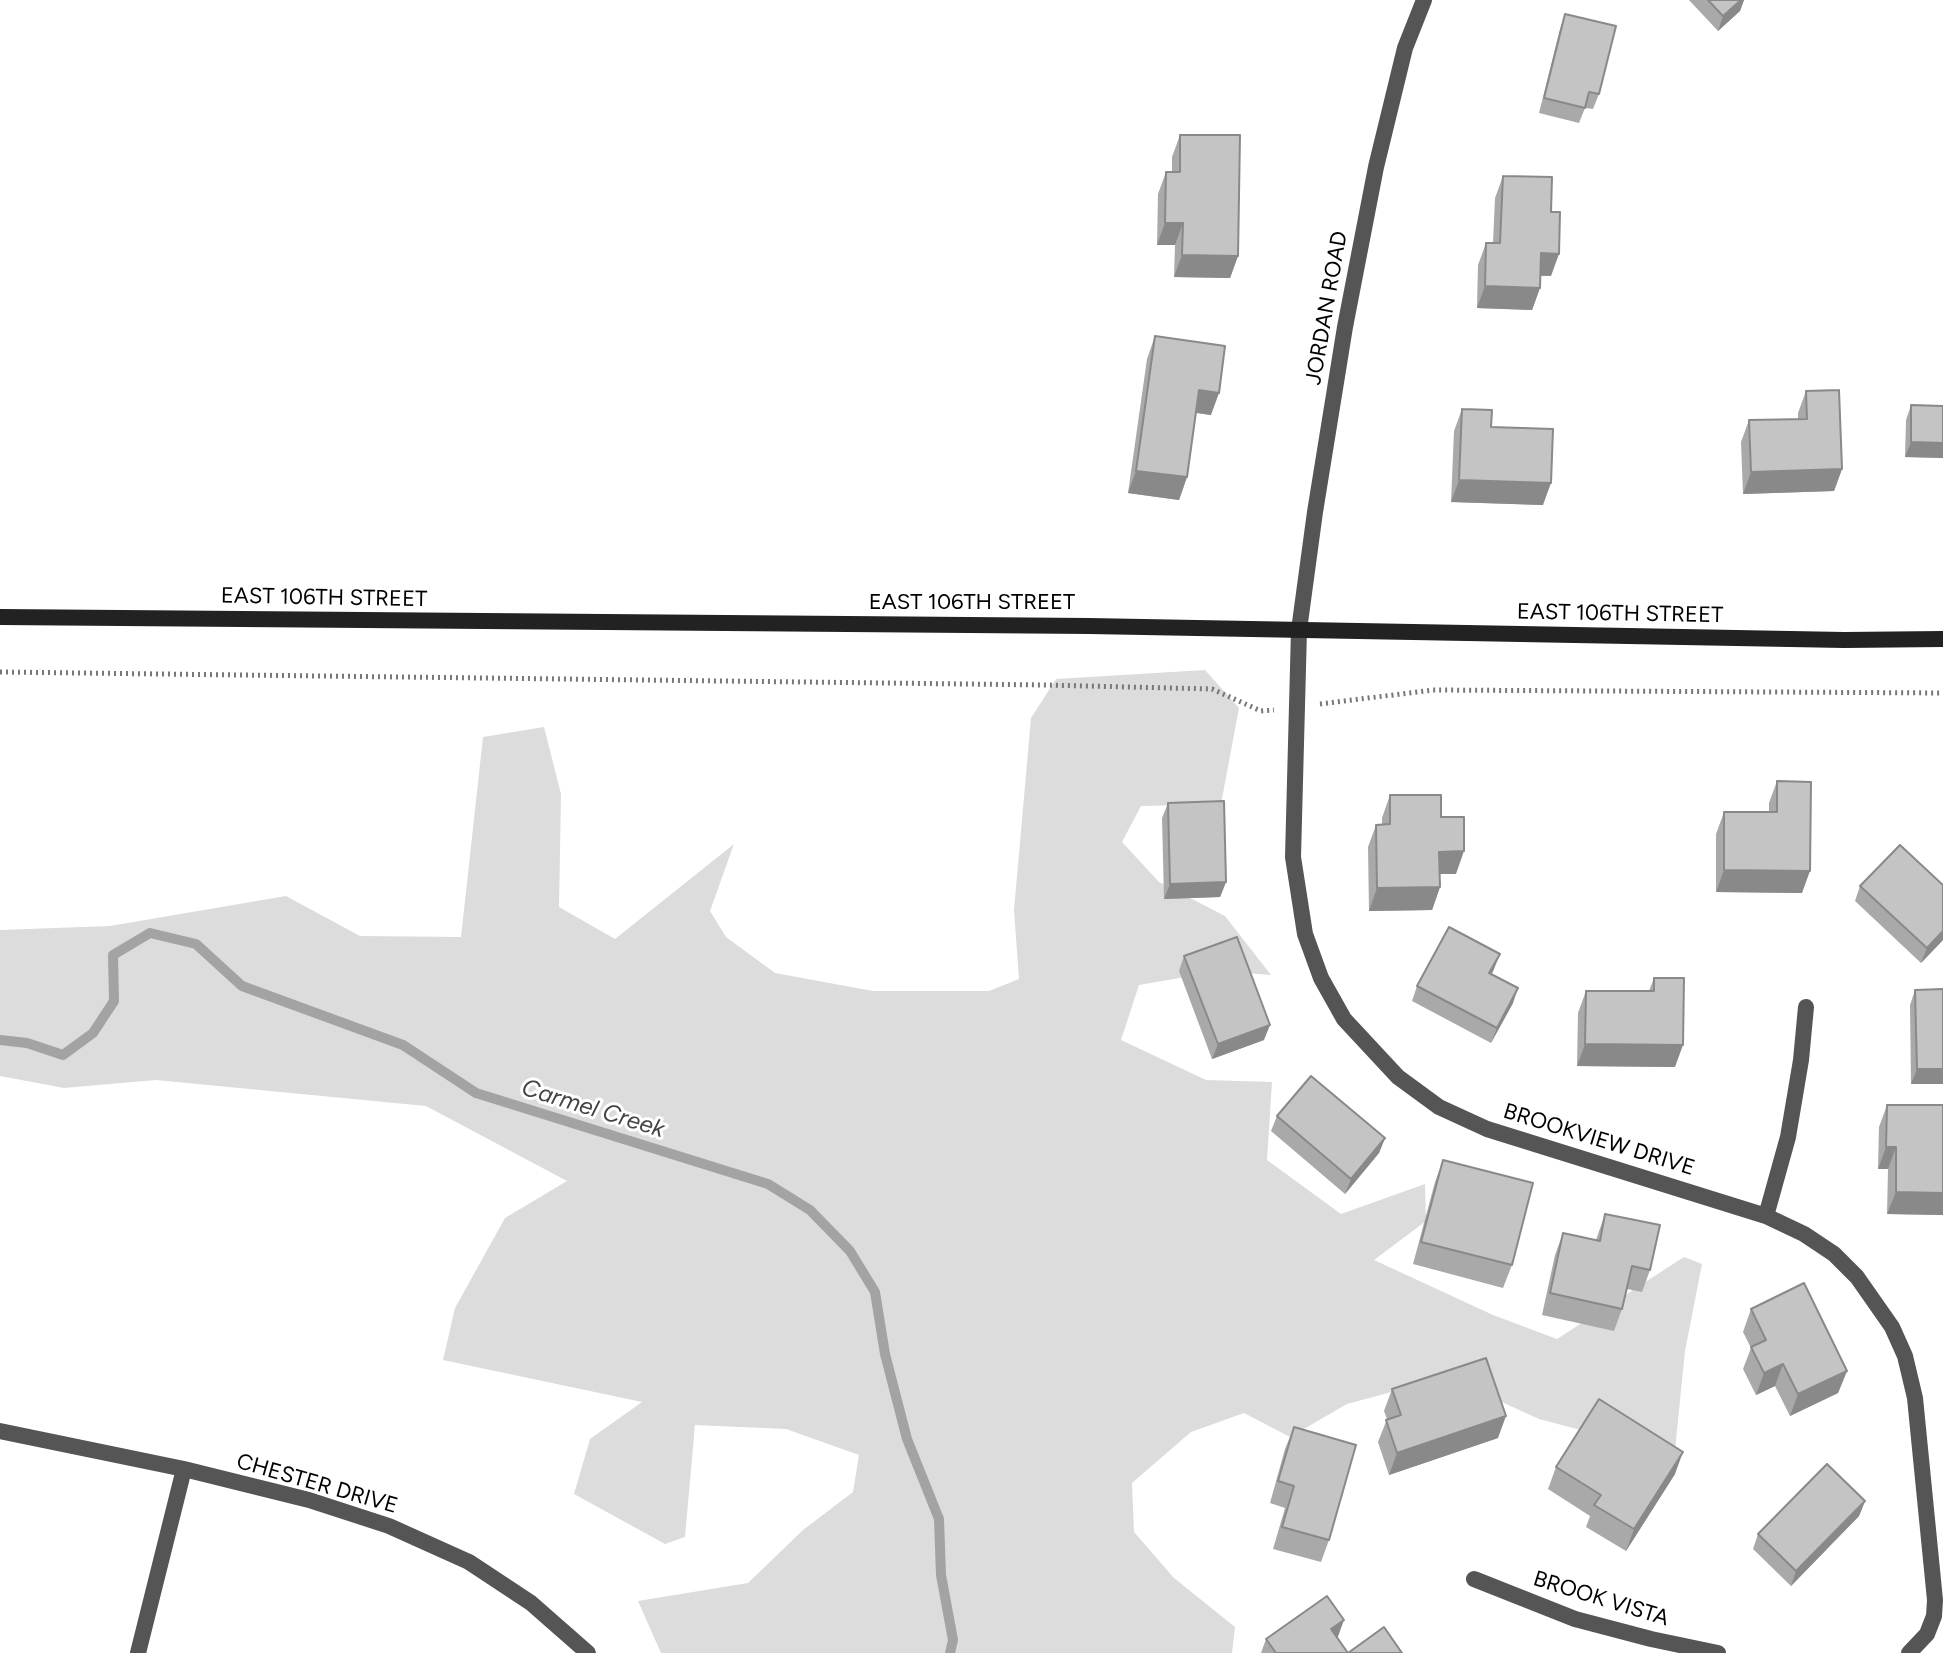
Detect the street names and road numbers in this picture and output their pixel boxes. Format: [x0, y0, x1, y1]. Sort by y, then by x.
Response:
street label: JORDAN ROAD [1300, 229, 1354, 387]
street label: EAST 106TH STREET [221, 583, 427, 613]
street label: EAST 106TH STREET [869, 590, 1075, 616]
street label: EAST 106TH STREET [1517, 599, 1723, 629]
street label: BROOKVIEW DRIVE [1500, 1098, 1698, 1182]
street label: CHESTER DRIVE [233, 1448, 401, 1520]
street label: BROOK VISTA [1530, 1566, 1672, 1632]

